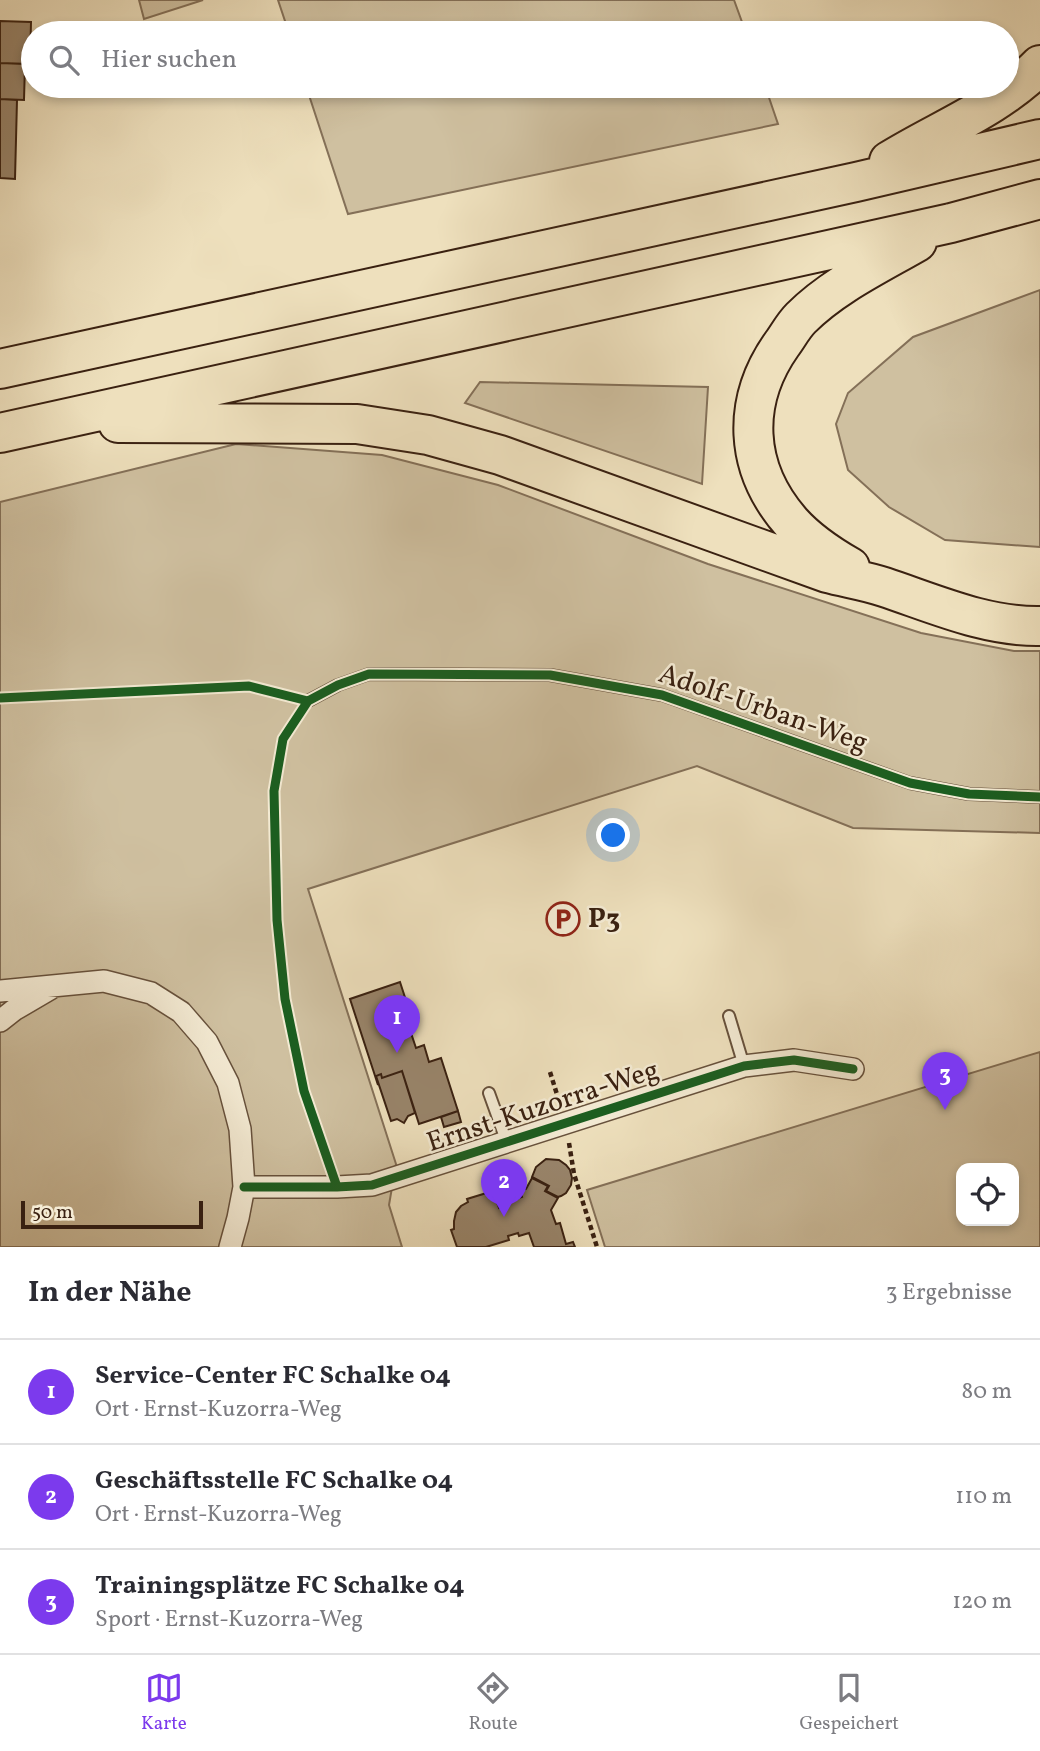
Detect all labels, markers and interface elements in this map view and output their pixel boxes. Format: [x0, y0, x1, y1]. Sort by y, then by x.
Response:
search box [21, 21, 1019, 98]
icon: search [45, 41, 83, 79]
text: Hier suchen [101, 42, 237, 78]
street label: Adolf-Urban-Weg [653, 655, 873, 763]
your location [596, 818, 630, 852]
parking icon: P3 [544, 900, 582, 938]
place label: P3 [588, 900, 620, 939]
pin: 1 [374, 995, 420, 1053]
street label: Ernst-Kuzorra-Weg [422, 1051, 664, 1163]
pin: 3 [922, 1052, 968, 1110]
pin: 2 [481, 1159, 527, 1217]
map controls [956, 1163, 1019, 1226]
button: locate [956, 1163, 1019, 1226]
scale bar [21, 1198, 203, 1230]
text: 50 m [32, 1200, 73, 1226]
text: In der Nähe [28, 1272, 192, 1314]
text: 3 Ergebnisse [886, 1277, 1012, 1309]
text: Service-Center FC Schalke 04 [95, 1358, 451, 1394]
text: 1 [46, 1376, 56, 1408]
text: 80 m [962, 1376, 1012, 1408]
text: Ort · Ernst-Kuzorra-Weg [95, 1394, 342, 1426]
text: Geschäftsstelle FC Schalke 04 [95, 1463, 453, 1499]
text: 2 [45, 1481, 57, 1513]
text: 110 m [955, 1481, 1012, 1513]
text: Ort · Ernst-Kuzorra-Weg [95, 1499, 342, 1531]
text: Trainingsplätze FC Schalke 04 [95, 1568, 465, 1604]
text: 3 [45, 1586, 57, 1618]
text: 120 m [952, 1586, 1012, 1618]
text: Sport · Ernst-Kuzorra-Weg [95, 1604, 363, 1636]
tab: Karte [141, 1669, 187, 1737]
tab: Route [469, 1669, 518, 1737]
tab: Gespeichert [799, 1669, 899, 1737]

